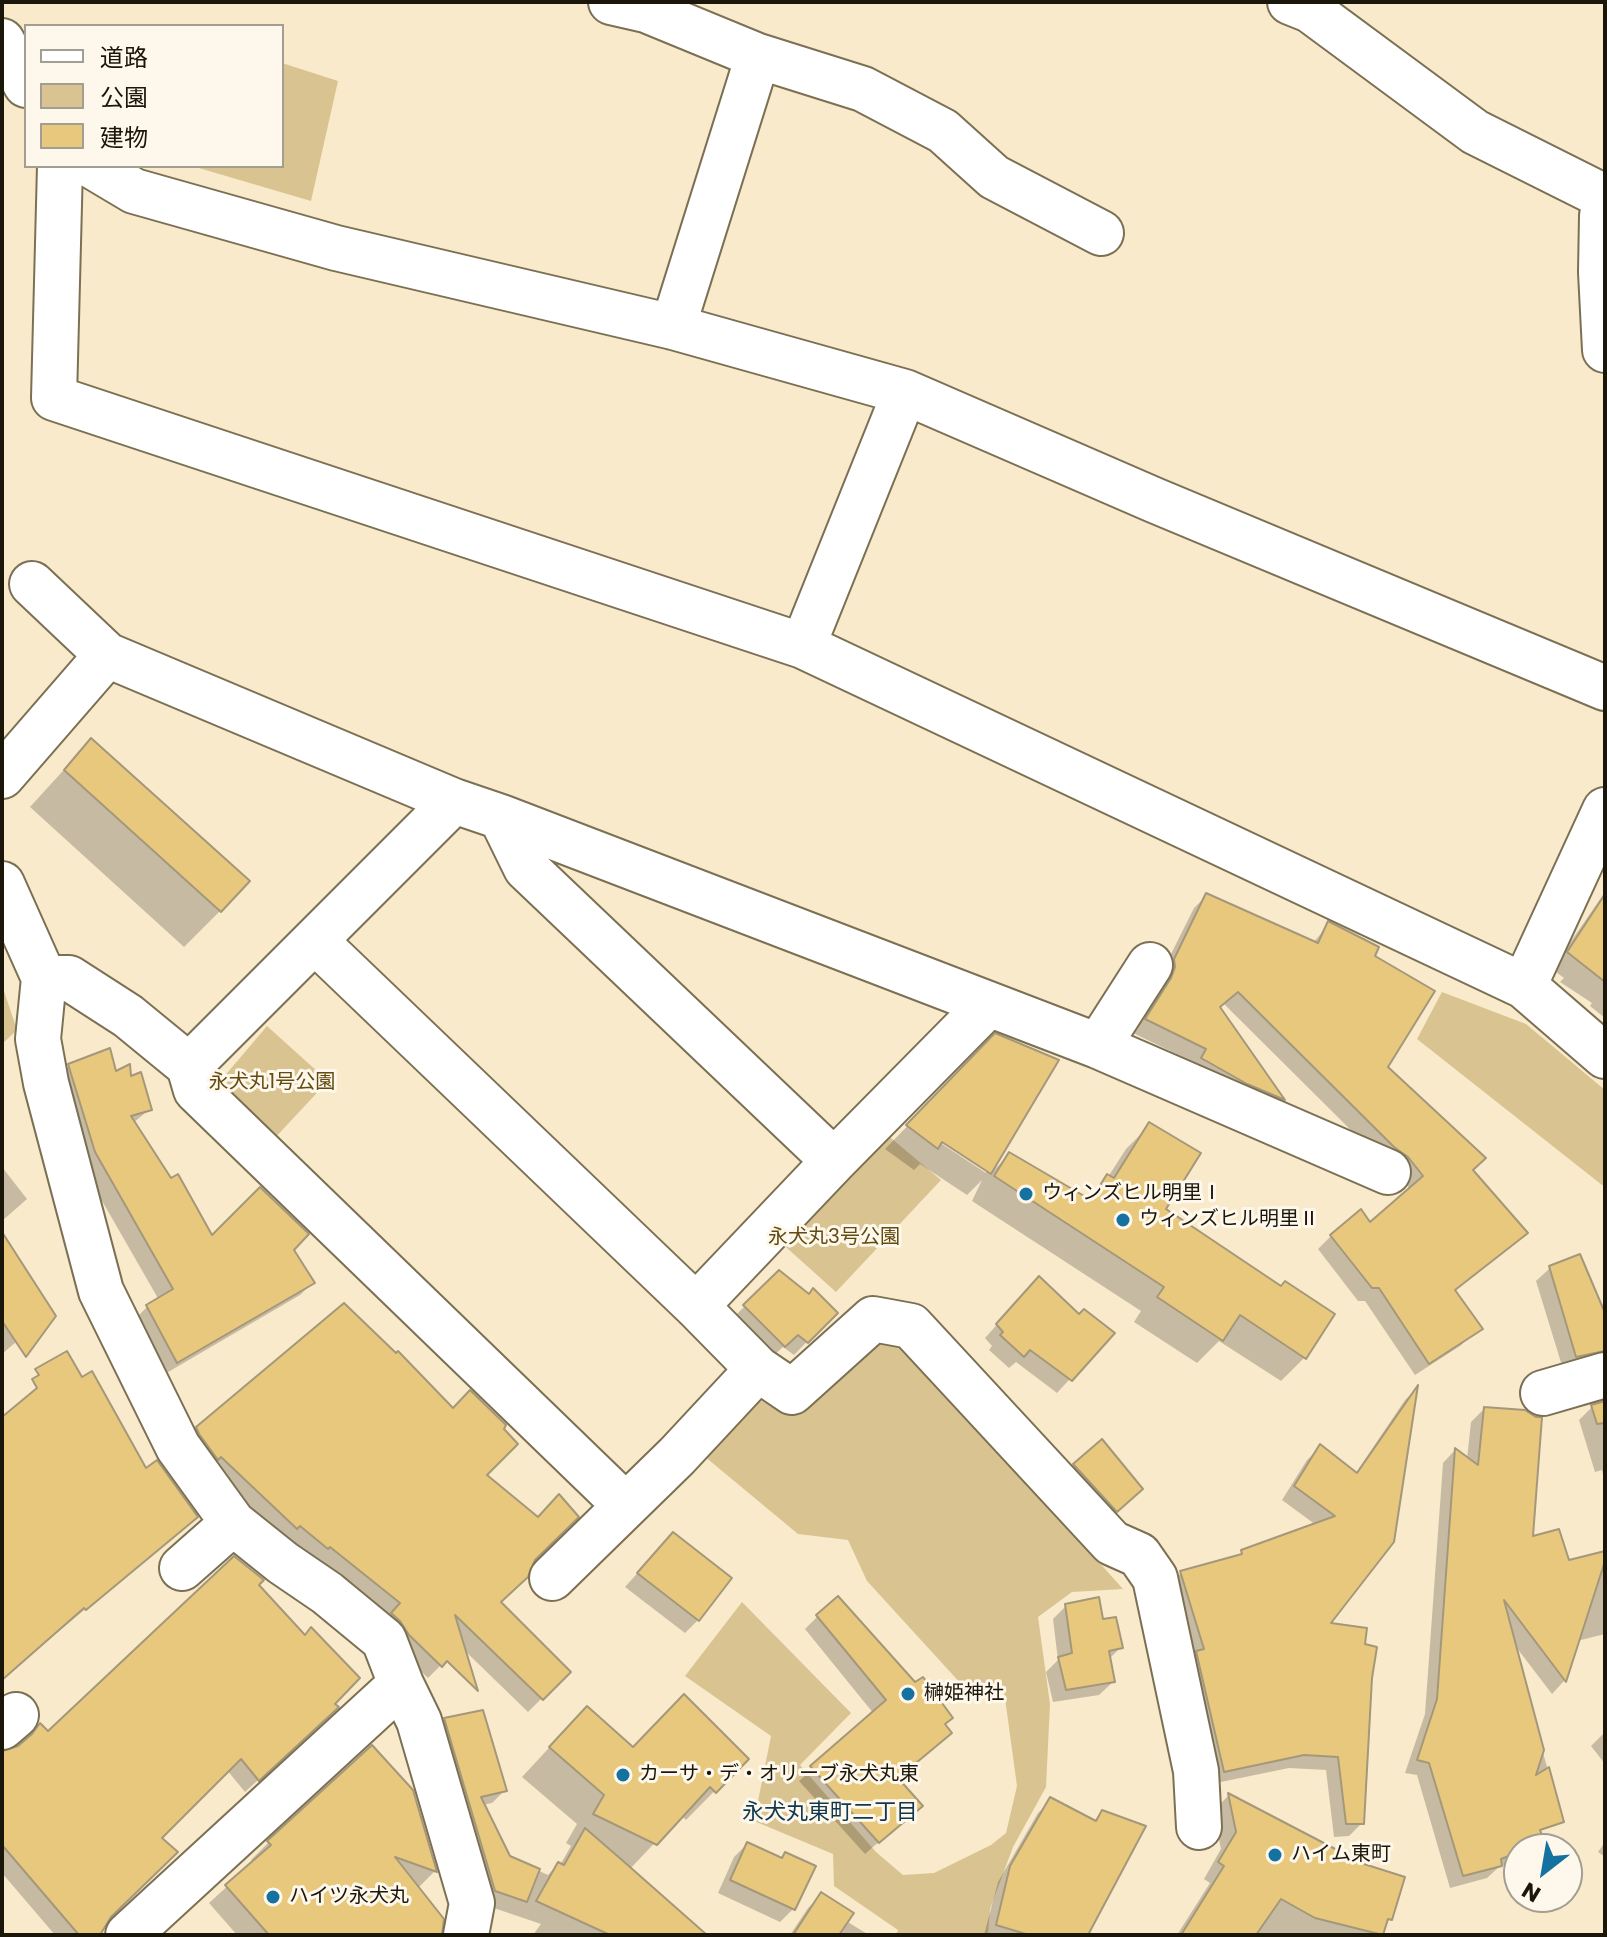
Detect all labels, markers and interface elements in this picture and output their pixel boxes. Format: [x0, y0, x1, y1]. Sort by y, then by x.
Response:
legend [24, 24, 284, 168]
text: 道路 [100, 41, 148, 74]
text: 公園 [100, 81, 148, 114]
text: 建物 [100, 121, 148, 154]
park label: 永犬丸1号公園 [209, 1071, 335, 1095]
place label: ウィンズヒル明里Ⅰ [1042, 1182, 1222, 1206]
marker: ウィンズヒル明里Ⅰ [1017, 1185, 1035, 1203]
place label: ウィンズヒル明里Ⅱ [1139, 1208, 1319, 1232]
marker: ウィンズヒル明里Ⅱ [1114, 1211, 1132, 1229]
park label: 永犬丸3号公園 [768, 1226, 900, 1250]
place label: 榊姫神社 [924, 1682, 1004, 1706]
marker: 榊姫神社 [899, 1685, 917, 1703]
place label: カーサ・デ・オリーブ永犬丸東 [639, 1763, 919, 1787]
marker: カーサ・デ・オリーブ永犬丸東 [614, 1766, 632, 1784]
district label: 永犬丸東町二丁目 [742, 1800, 918, 1826]
north arrow [1503, 1833, 1583, 1913]
place label: ハイム東町 [1291, 1843, 1391, 1867]
marker: ハイム東町 [1266, 1846, 1284, 1864]
text: N [1516, 1875, 1546, 1910]
place label: ハイツ永犬丸 [289, 1885, 409, 1909]
marker: ハイツ永犬丸 [264, 1888, 282, 1906]

